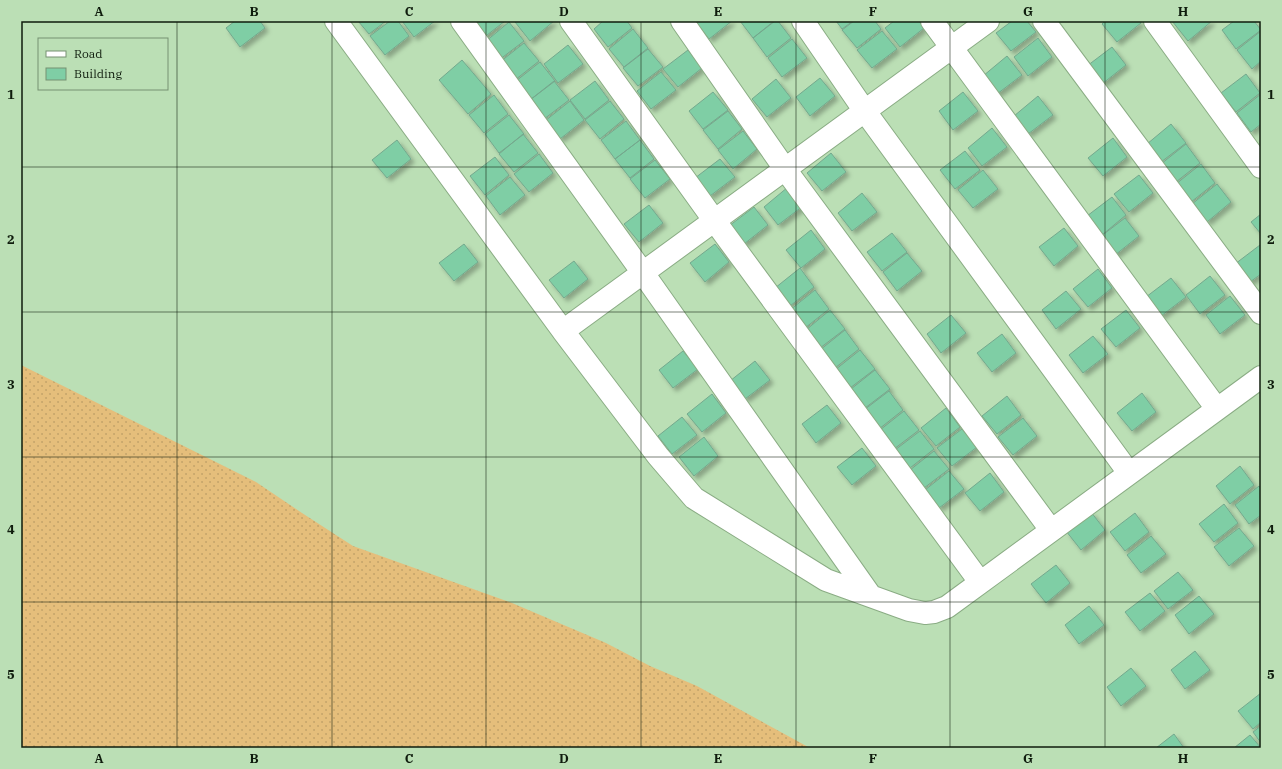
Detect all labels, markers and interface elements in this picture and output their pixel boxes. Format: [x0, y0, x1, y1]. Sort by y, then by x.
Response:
text: A [94, 3, 104, 20]
text: B [249, 3, 259, 20]
text: C [405, 3, 414, 20]
text: D [559, 3, 569, 20]
text: E [714, 3, 722, 20]
text: F [869, 3, 877, 20]
text: G [1023, 3, 1033, 20]
text: H [1178, 3, 1189, 20]
legend [38, 38, 168, 90]
text: Road [74, 46, 103, 61]
text: Building [74, 66, 122, 81]
text: 1 [7, 86, 15, 103]
text: 1 [1267, 86, 1275, 103]
text: 2 [7, 231, 15, 248]
text: 2 [1267, 231, 1275, 248]
text: 3 [7, 376, 15, 393]
text: 3 [1267, 376, 1275, 393]
text: 4 [7, 521, 15, 538]
text: 4 [1267, 521, 1275, 538]
text: 5 [7, 666, 15, 683]
text: 5 [1267, 666, 1275, 683]
text: A [94, 750, 104, 767]
text: B [249, 750, 259, 767]
text: C [405, 750, 414, 767]
text: D [559, 750, 569, 767]
text: E [714, 750, 722, 767]
text: F [869, 750, 877, 767]
text: G [1023, 750, 1033, 767]
text: H [1178, 750, 1189, 767]

